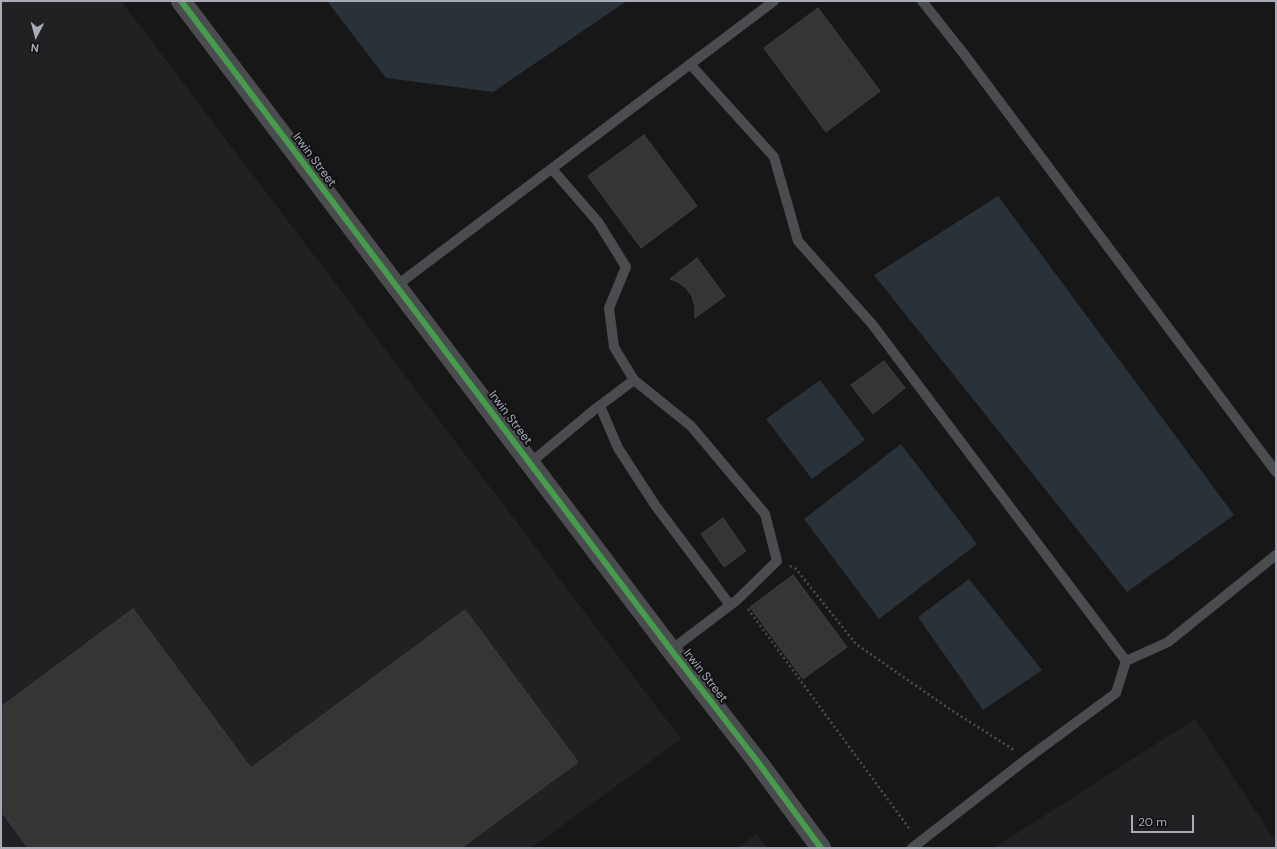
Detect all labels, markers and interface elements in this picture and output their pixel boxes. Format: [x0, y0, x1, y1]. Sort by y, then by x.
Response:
north arrow [16, 16, 56, 56]
text: N [30, 41, 39, 55]
street label: Irwin Street [289, 130, 339, 190]
street label: Irwin Street [485, 388, 535, 448]
street label: Irwin Street [680, 647, 730, 705]
scale bar [1133, 807, 1196, 833]
text: 20 m [1138, 814, 1167, 830]

